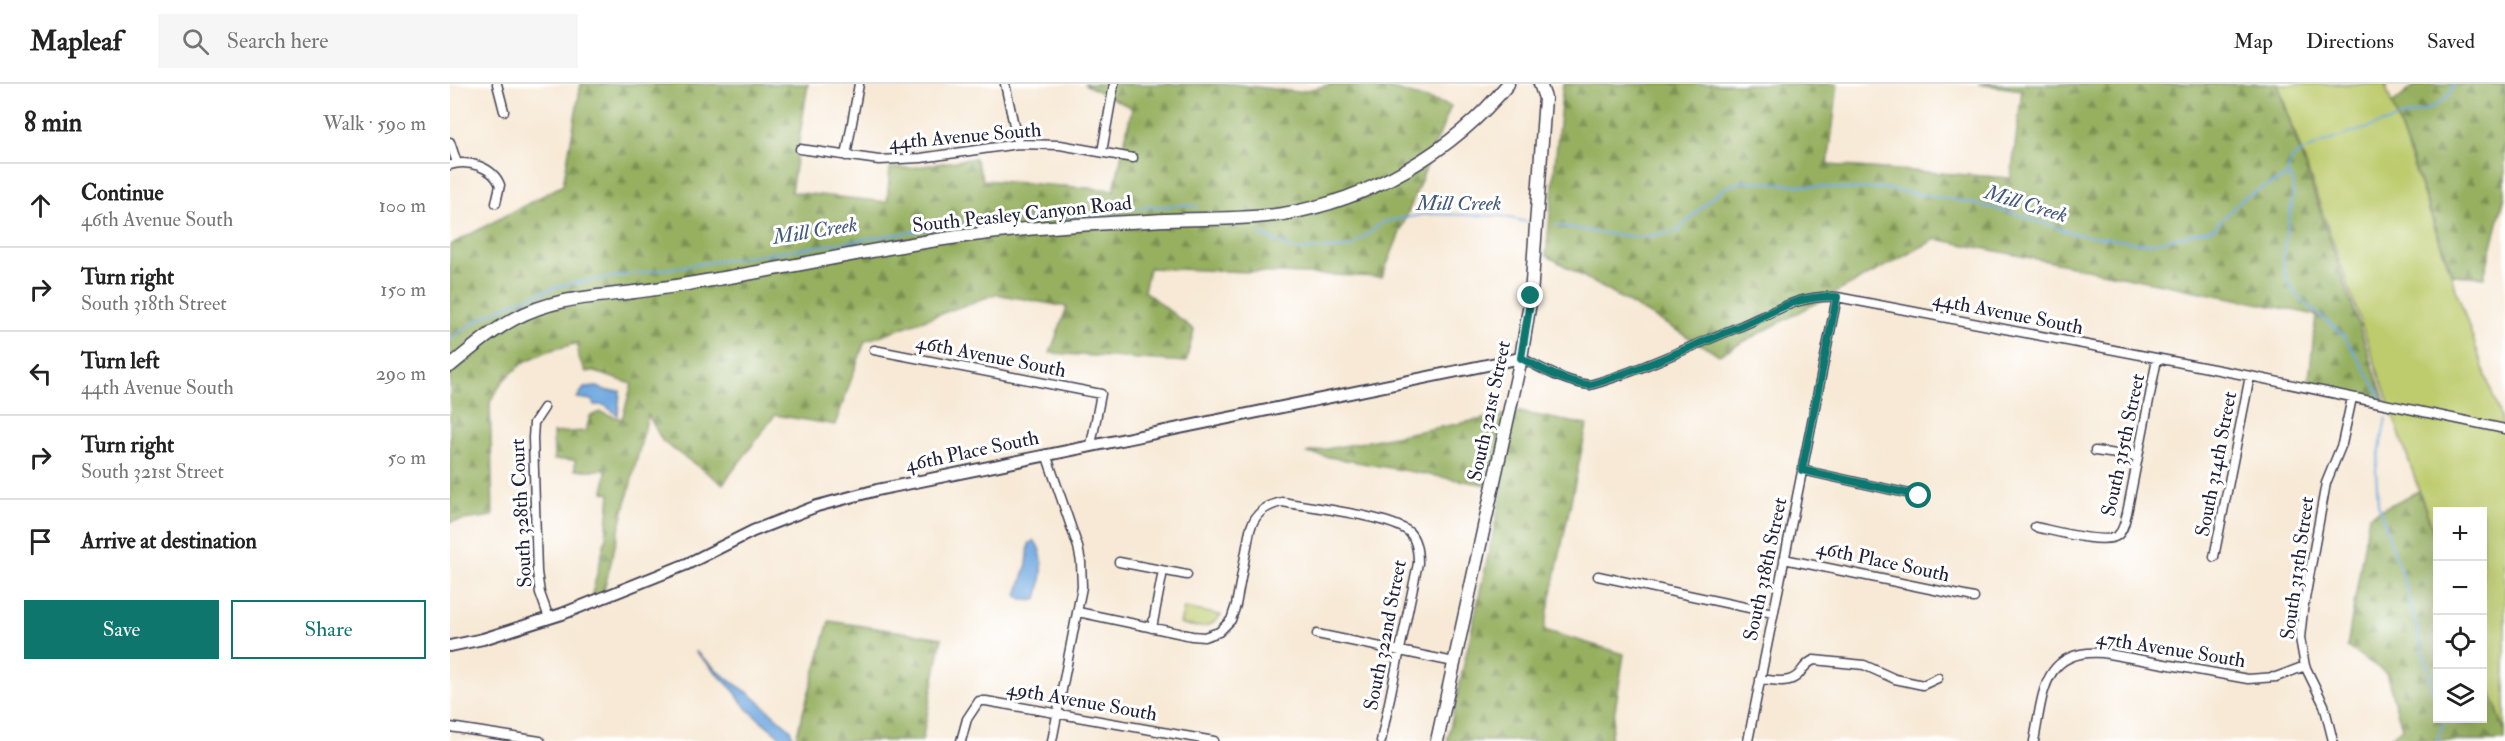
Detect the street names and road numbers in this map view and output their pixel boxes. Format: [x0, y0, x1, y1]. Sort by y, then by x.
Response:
street label: 44th Avenue South [888, 117, 1043, 155]
street label: South Peasley Canyon Road [911, 190, 1133, 238]
street label: 44th Avenue South [1931, 286, 2086, 340]
street label: 46th Avenue South [914, 329, 1069, 383]
street label: South 321st Street [1462, 338, 1516, 483]
street label: South 315th Street [2096, 371, 2150, 519]
street label: South 314th Street [2190, 389, 2242, 539]
street label: 46th Place South [903, 425, 1041, 477]
street label: South 328th Court [505, 437, 537, 588]
street label: South 313th Street [2275, 494, 2319, 641]
street label: South 318th Street [1738, 495, 1792, 643]
street label: 46th Place South [1814, 535, 1952, 587]
street label: South 322nd Street [1358, 557, 1412, 712]
street label: 47th Avenue South [2095, 625, 2248, 673]
street label: 49th Avenue South [1005, 675, 1160, 727]

